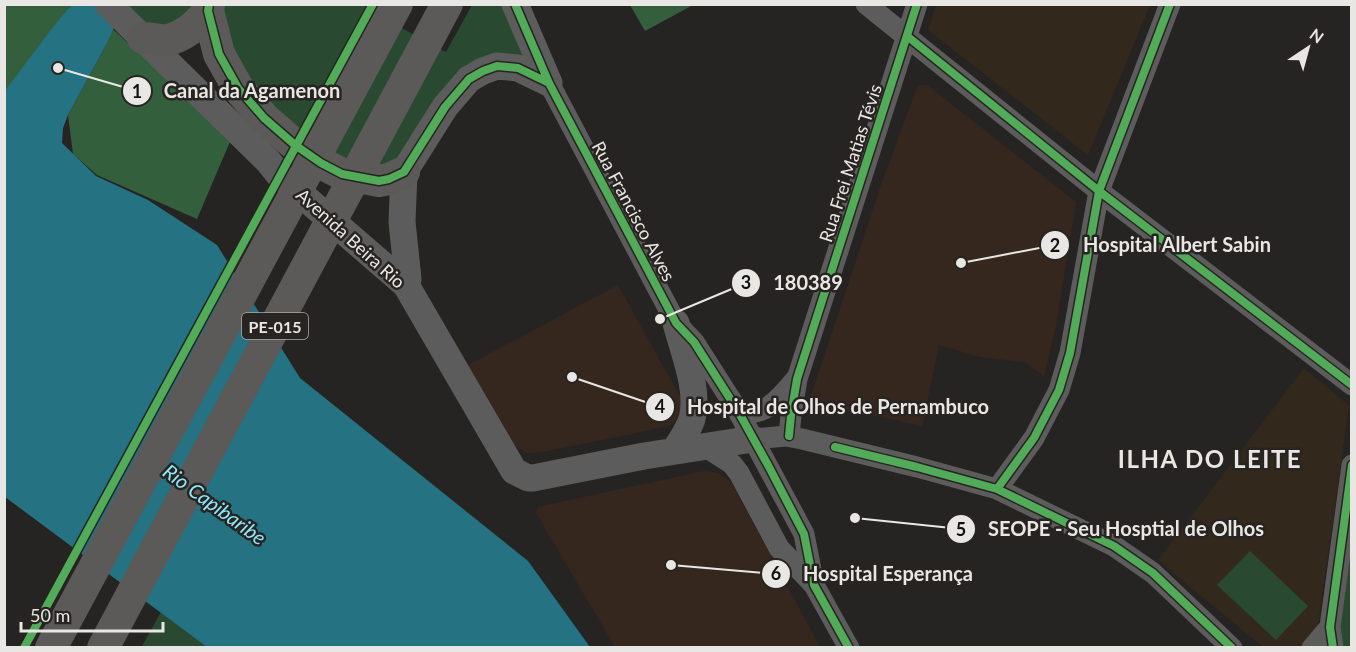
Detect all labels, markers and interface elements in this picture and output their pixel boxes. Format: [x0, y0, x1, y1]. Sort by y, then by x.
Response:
north arrow [1278, 18, 1338, 78]
text: N [1307, 24, 1328, 47]
callout: Canal da Agamenon [122, 72, 353, 110]
text: Canal da Agamenon [164, 78, 340, 102]
text: 1 [132, 80, 142, 102]
street label: Rua Frei Matias Tévis [814, 81, 886, 245]
street label: Rua Francisco Alves [588, 137, 680, 285]
street label: Avenida Beira Rio [292, 183, 410, 293]
callout: Hospital Albert Sabin [1040, 226, 1283, 264]
text: Hospital Albert Sabin [1083, 232, 1271, 256]
text: 2 [1050, 234, 1060, 256]
callout: 180389 [731, 264, 855, 302]
text: 180389 [773, 270, 843, 294]
text: 3 [741, 271, 751, 293]
road number: PE-015 [242, 313, 308, 339]
callout: Hospital de Olhos de Pernambuco [645, 388, 1001, 426]
text: Hospital de Olhos de Pernambuco [687, 394, 989, 418]
text: 4 [655, 395, 665, 417]
district label: ILHA DO LEITE [1118, 444, 1302, 473]
water label: Rio Capibaribe [159, 459, 271, 549]
callout: SEOPE - Seu Hosptial de Olhos [946, 510, 1276, 548]
text: SEOPE - Seu Hosptial de Olhos [988, 516, 1264, 540]
text: 5 [956, 518, 966, 540]
callout: Hospital Esperança [761, 555, 985, 593]
text: Hospital Esperança [803, 561, 973, 585]
text: 6 [771, 562, 781, 584]
scale bar [21, 595, 164, 633]
text: 50 m [30, 604, 70, 626]

